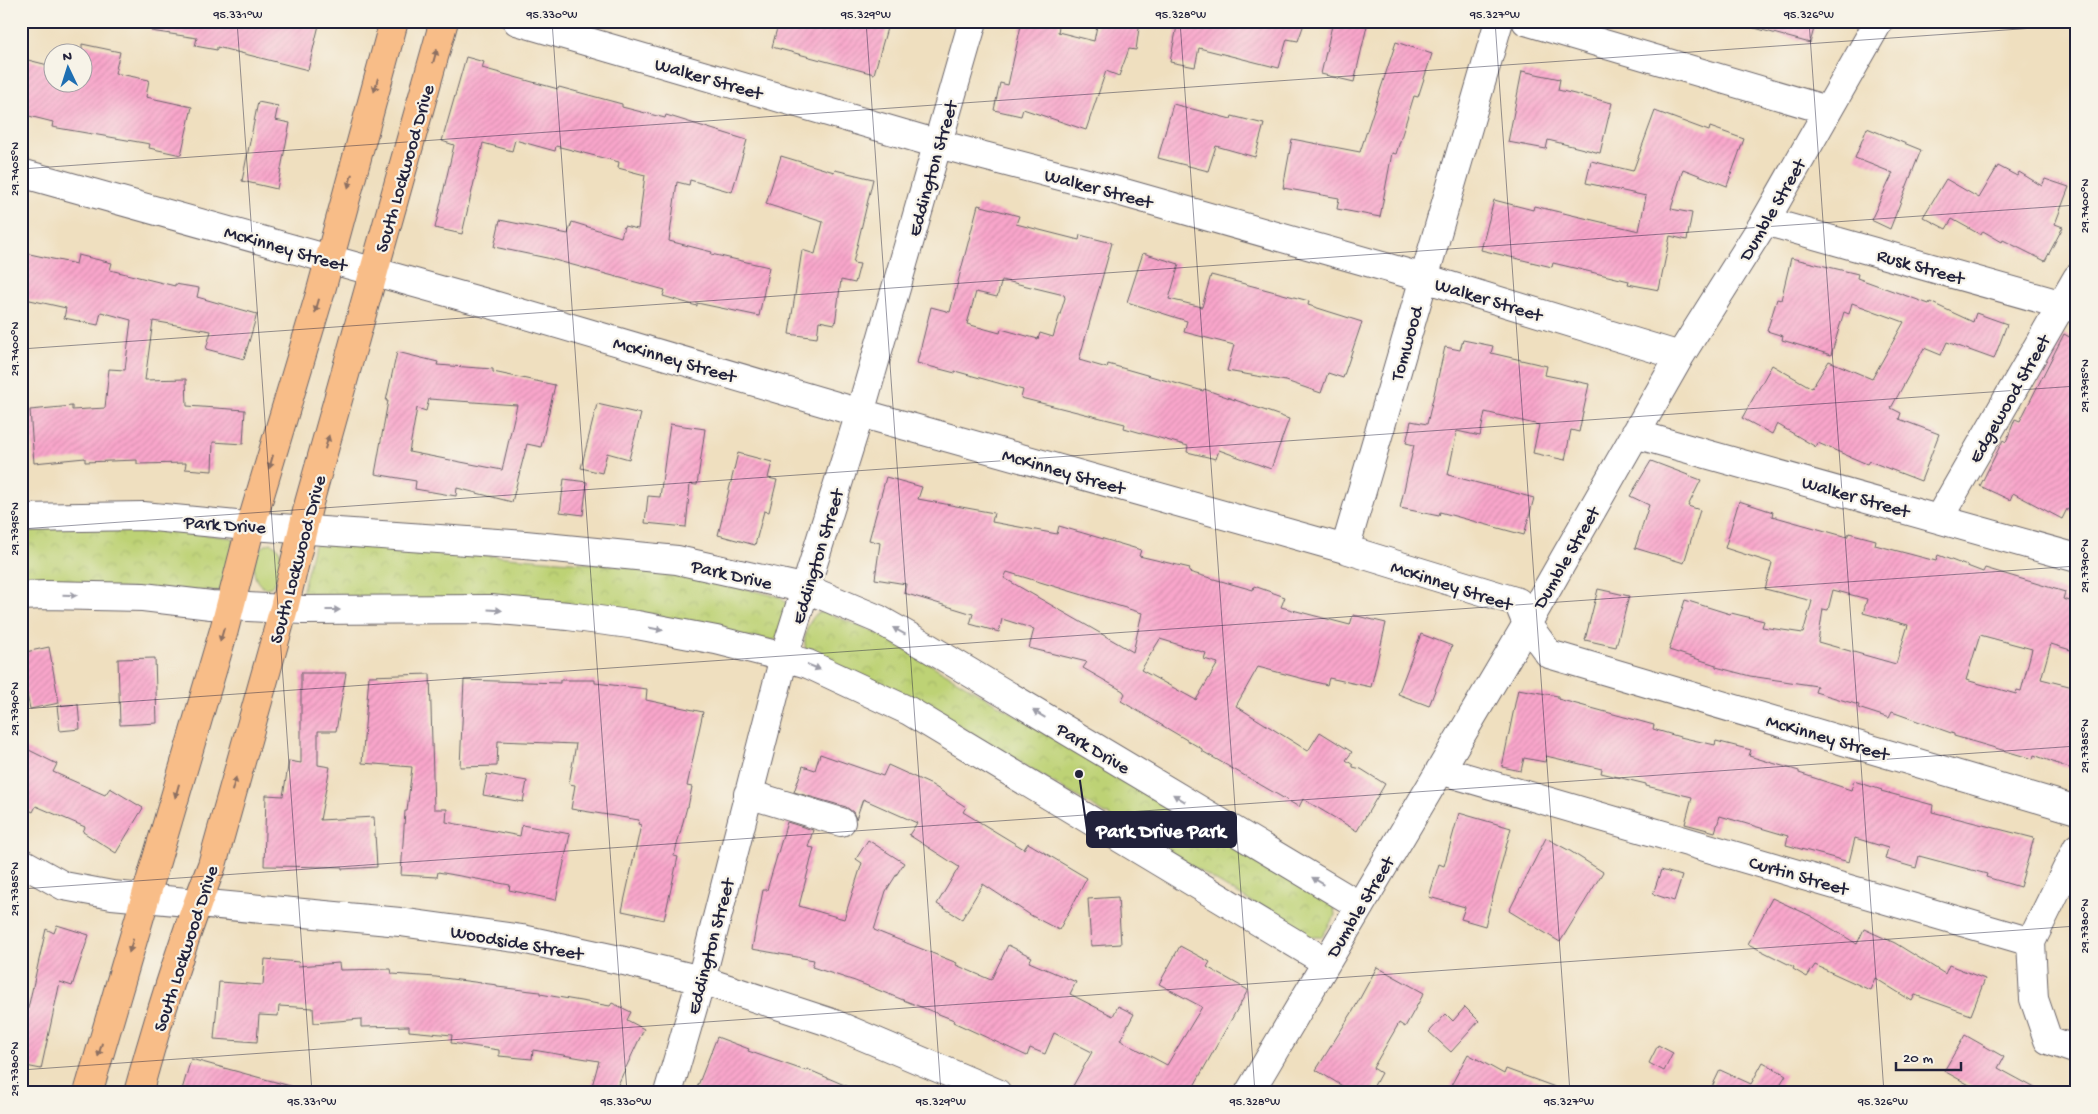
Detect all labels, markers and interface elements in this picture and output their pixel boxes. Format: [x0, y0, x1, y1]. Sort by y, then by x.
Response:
text: 95.331°W [213, 9, 263, 23]
text: 95.330°W [526, 9, 577, 23]
text: 95.329°W [840, 9, 891, 23]
text: 95.328°W [1155, 9, 1206, 23]
text: 95.327°W [1469, 9, 1520, 23]
text: 95.326°W [1783, 9, 1834, 23]
north arrow [42, 42, 92, 92]
one-way arrow [431, 48, 439, 63]
text: N [62, 49, 72, 66]
street label: Walker Street [651, 54, 767, 107]
one-way arrow [372, 78, 380, 93]
street label: South Lockwood Drive [371, 82, 441, 255]
street label: Eddington Street [904, 96, 965, 239]
text: 29.7405°N [9, 142, 23, 196]
street label: Dumble Street [1735, 154, 1814, 268]
street label: Walker Street [1041, 165, 1157, 216]
one-way arrow [346, 173, 354, 188]
text: 29.7400°N [2079, 179, 2093, 233]
street label: McKinney Street [221, 222, 351, 279]
street label: Rusk Street [1874, 245, 1968, 292]
street label: Walker Street [1432, 274, 1547, 329]
one-way arrow [312, 299, 320, 314]
street label: Tomwood [1387, 302, 1430, 385]
text: 29.7400°N [9, 322, 23, 376]
street label: Edgewood Street [1965, 330, 2058, 468]
street label: McKinney Street [610, 333, 740, 390]
text: 29.7395°N [2079, 359, 2093, 413]
one-way arrow [323, 434, 331, 449]
street label: McKinney Street [999, 445, 1129, 502]
one-way arrow [266, 454, 274, 469]
street label: Walker Street [1798, 472, 1914, 525]
street label: South Lockwood Drive [266, 473, 333, 647]
street label: Eddington Street [788, 485, 851, 627]
text: 29.7395°N [9, 502, 23, 556]
street label: Dumble Street [1529, 502, 1608, 616]
street label: Park Drive [182, 512, 267, 541]
text: 29.7390°N [2079, 539, 2093, 593]
street label: Park Drive [688, 556, 774, 597]
street label: McKinney Street [1387, 557, 1517, 619]
one-way arrow [62, 592, 78, 600]
one-way arrow [325, 606, 341, 614]
one-way arrow [487, 606, 503, 614]
one-way arrow [649, 625, 665, 633]
one-way arrow [218, 627, 226, 643]
one-way arrow [893, 627, 906, 636]
one-way arrow [807, 664, 821, 672]
text: 29.7390°N [9, 682, 23, 736]
one-way arrow [1033, 710, 1046, 719]
street label: McKinney Street [1763, 711, 1893, 768]
street label: Park Drive [1050, 718, 1133, 781]
text: 29.7385°N [2079, 719, 2093, 773]
one-way arrow [231, 777, 239, 792]
one-way arrow [172, 784, 180, 799]
one-way arrow [1172, 793, 1185, 802]
callout: Park Drive Park [1087, 812, 1236, 847]
text: Park Drive Park [1095, 822, 1228, 845]
street label: Dumble Street [1322, 851, 1402, 964]
street label: Curtin Street [1746, 852, 1852, 903]
text: 29.7385°N [9, 862, 23, 916]
street label: South Lockwood Drive [150, 863, 225, 1035]
street label: Eddington Street [683, 874, 742, 1017]
one-way arrow [1311, 877, 1324, 886]
text: 29.7380°N [2079, 898, 2093, 953]
street label: Woodside Street [448, 921, 587, 968]
one-way arrow [127, 939, 135, 954]
scale bar [1896, 1039, 1960, 1071]
text: 29.7380°N [9, 1041, 23, 1096]
one-way arrow [96, 1043, 104, 1058]
text: 20 m [1903, 1050, 1933, 1068]
text: 95.331°W [287, 1096, 337, 1110]
text: 95.330°W [600, 1096, 651, 1110]
text: 95.329°W [915, 1096, 966, 1110]
text: 95.328°W [1229, 1096, 1280, 1110]
text: 95.327°W [1543, 1096, 1594, 1110]
text: 95.326°W [1857, 1096, 1908, 1110]

